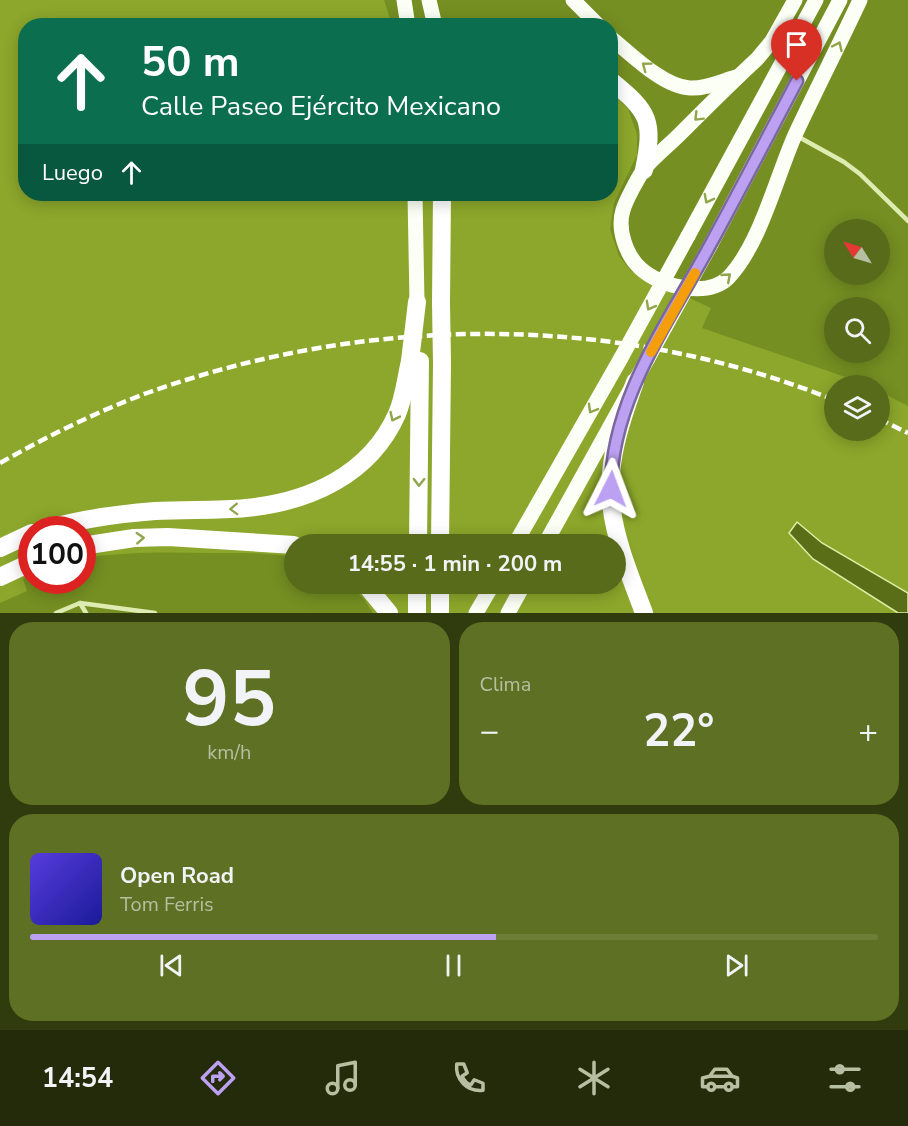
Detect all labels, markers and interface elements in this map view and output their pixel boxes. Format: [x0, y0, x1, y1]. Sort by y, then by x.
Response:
pin [771, 19, 822, 81]
icon: arrive [780, 28, 813, 61]
text: 50 m [141, 34, 240, 91]
one-way arrow [831, 41, 843, 52]
icon: ahead [42, 42, 120, 120]
one-way arrow [642, 63, 653, 74]
text: Calle Paseo Ejército Mexicano [141, 88, 501, 125]
one-way arrow [694, 109, 705, 120]
icon: ahead [115, 156, 148, 189]
text: Luego [42, 158, 103, 188]
one-way arrow [704, 193, 715, 203]
north arrow [824, 219, 890, 285]
map controls [824, 219, 890, 441]
one-way arrow [720, 273, 730, 284]
button: search [824, 297, 890, 363]
one-way arrow [646, 300, 657, 310]
button: layers [824, 375, 890, 441]
one-way arrow [588, 403, 599, 413]
one-way arrow [390, 411, 402, 422]
position arrow [579, 457, 643, 521]
one-way arrow [413, 478, 425, 487]
one-way arrow [230, 502, 239, 515]
speed limit sign: 100 [18, 516, 96, 594]
one-way arrow [136, 531, 145, 544]
text: 14:55 · 1 min · 200 m [348, 549, 562, 579]
text: 95 [182, 646, 276, 753]
text: Clima [480, 671, 531, 698]
text: 22° [643, 701, 714, 762]
text: − [480, 709, 499, 754]
text: + [858, 709, 878, 754]
text: km/h [207, 739, 251, 766]
text: Open Road [120, 861, 234, 891]
text: Tom Ferris [120, 891, 214, 918]
icon: previous [155, 949, 188, 982]
icon: pause [437, 949, 470, 982]
icon: next [720, 949, 753, 982]
icon: directions [197, 1057, 239, 1099]
icon: music [322, 1057, 364, 1099]
icon: phone [448, 1057, 490, 1099]
icon: climate [573, 1057, 615, 1099]
icon: car [699, 1057, 741, 1099]
icon: filters [824, 1057, 866, 1099]
text: 14:54 [42, 1060, 113, 1097]

